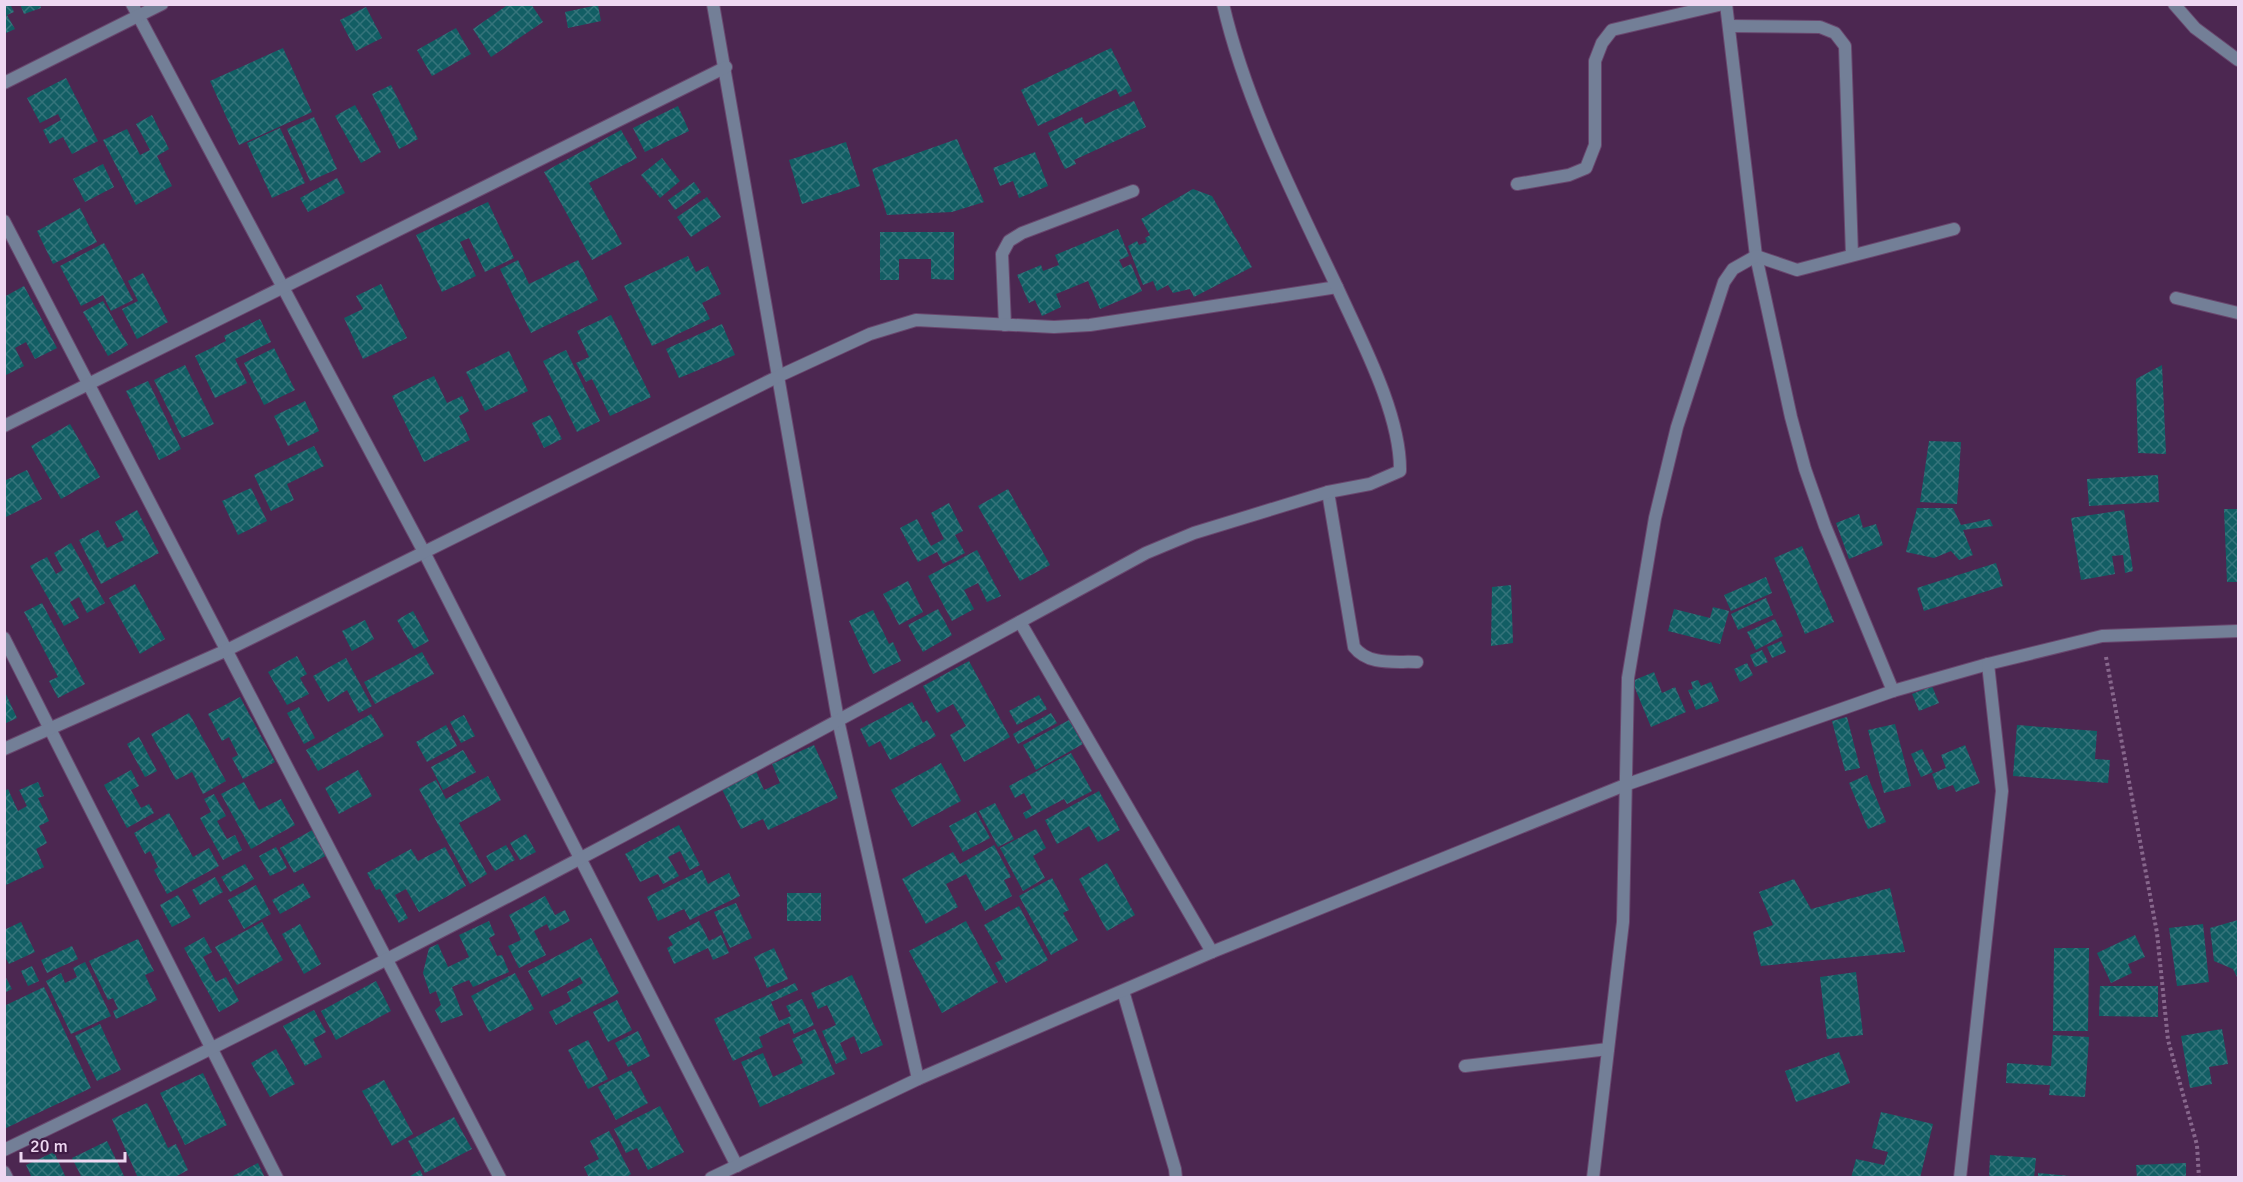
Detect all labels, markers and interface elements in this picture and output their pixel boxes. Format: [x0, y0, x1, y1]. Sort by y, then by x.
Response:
scale bar [21, 1125, 124, 1163]
text: 20 m [30, 1135, 68, 1157]

